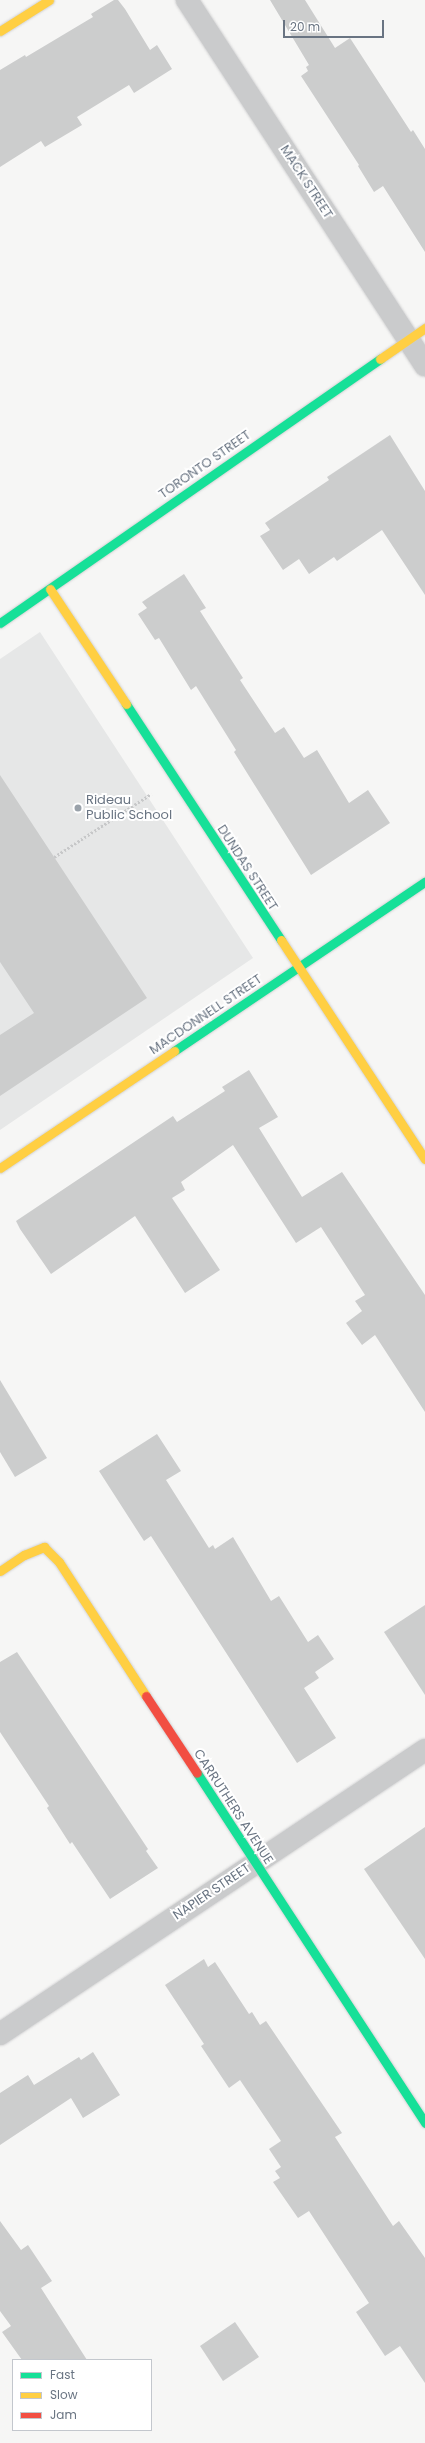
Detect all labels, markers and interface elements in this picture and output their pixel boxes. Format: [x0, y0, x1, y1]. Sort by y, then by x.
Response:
scale bar [285, 12, 386, 38]
text: 20 m [290, 18, 320, 35]
street label: MACK STREET [277, 142, 335, 222]
street label: TORONTO STREET [156, 428, 254, 502]
place label: Rideau Public School [86, 793, 172, 824]
marker: Rideau Public School [73, 803, 83, 813]
street label: DUNDAS STREET [213, 822, 281, 914]
street label: MACDONNELL STREET [147, 972, 265, 1058]
street label: CARRUTHERS AVENUE [190, 1747, 276, 1867]
street label: NAPIER STREET [170, 1860, 254, 1924]
legend [12, 2359, 152, 2431]
text: Fast [50, 2366, 75, 2383]
text: Slow [50, 2386, 78, 2403]
text: Jam [50, 2406, 77, 2423]

